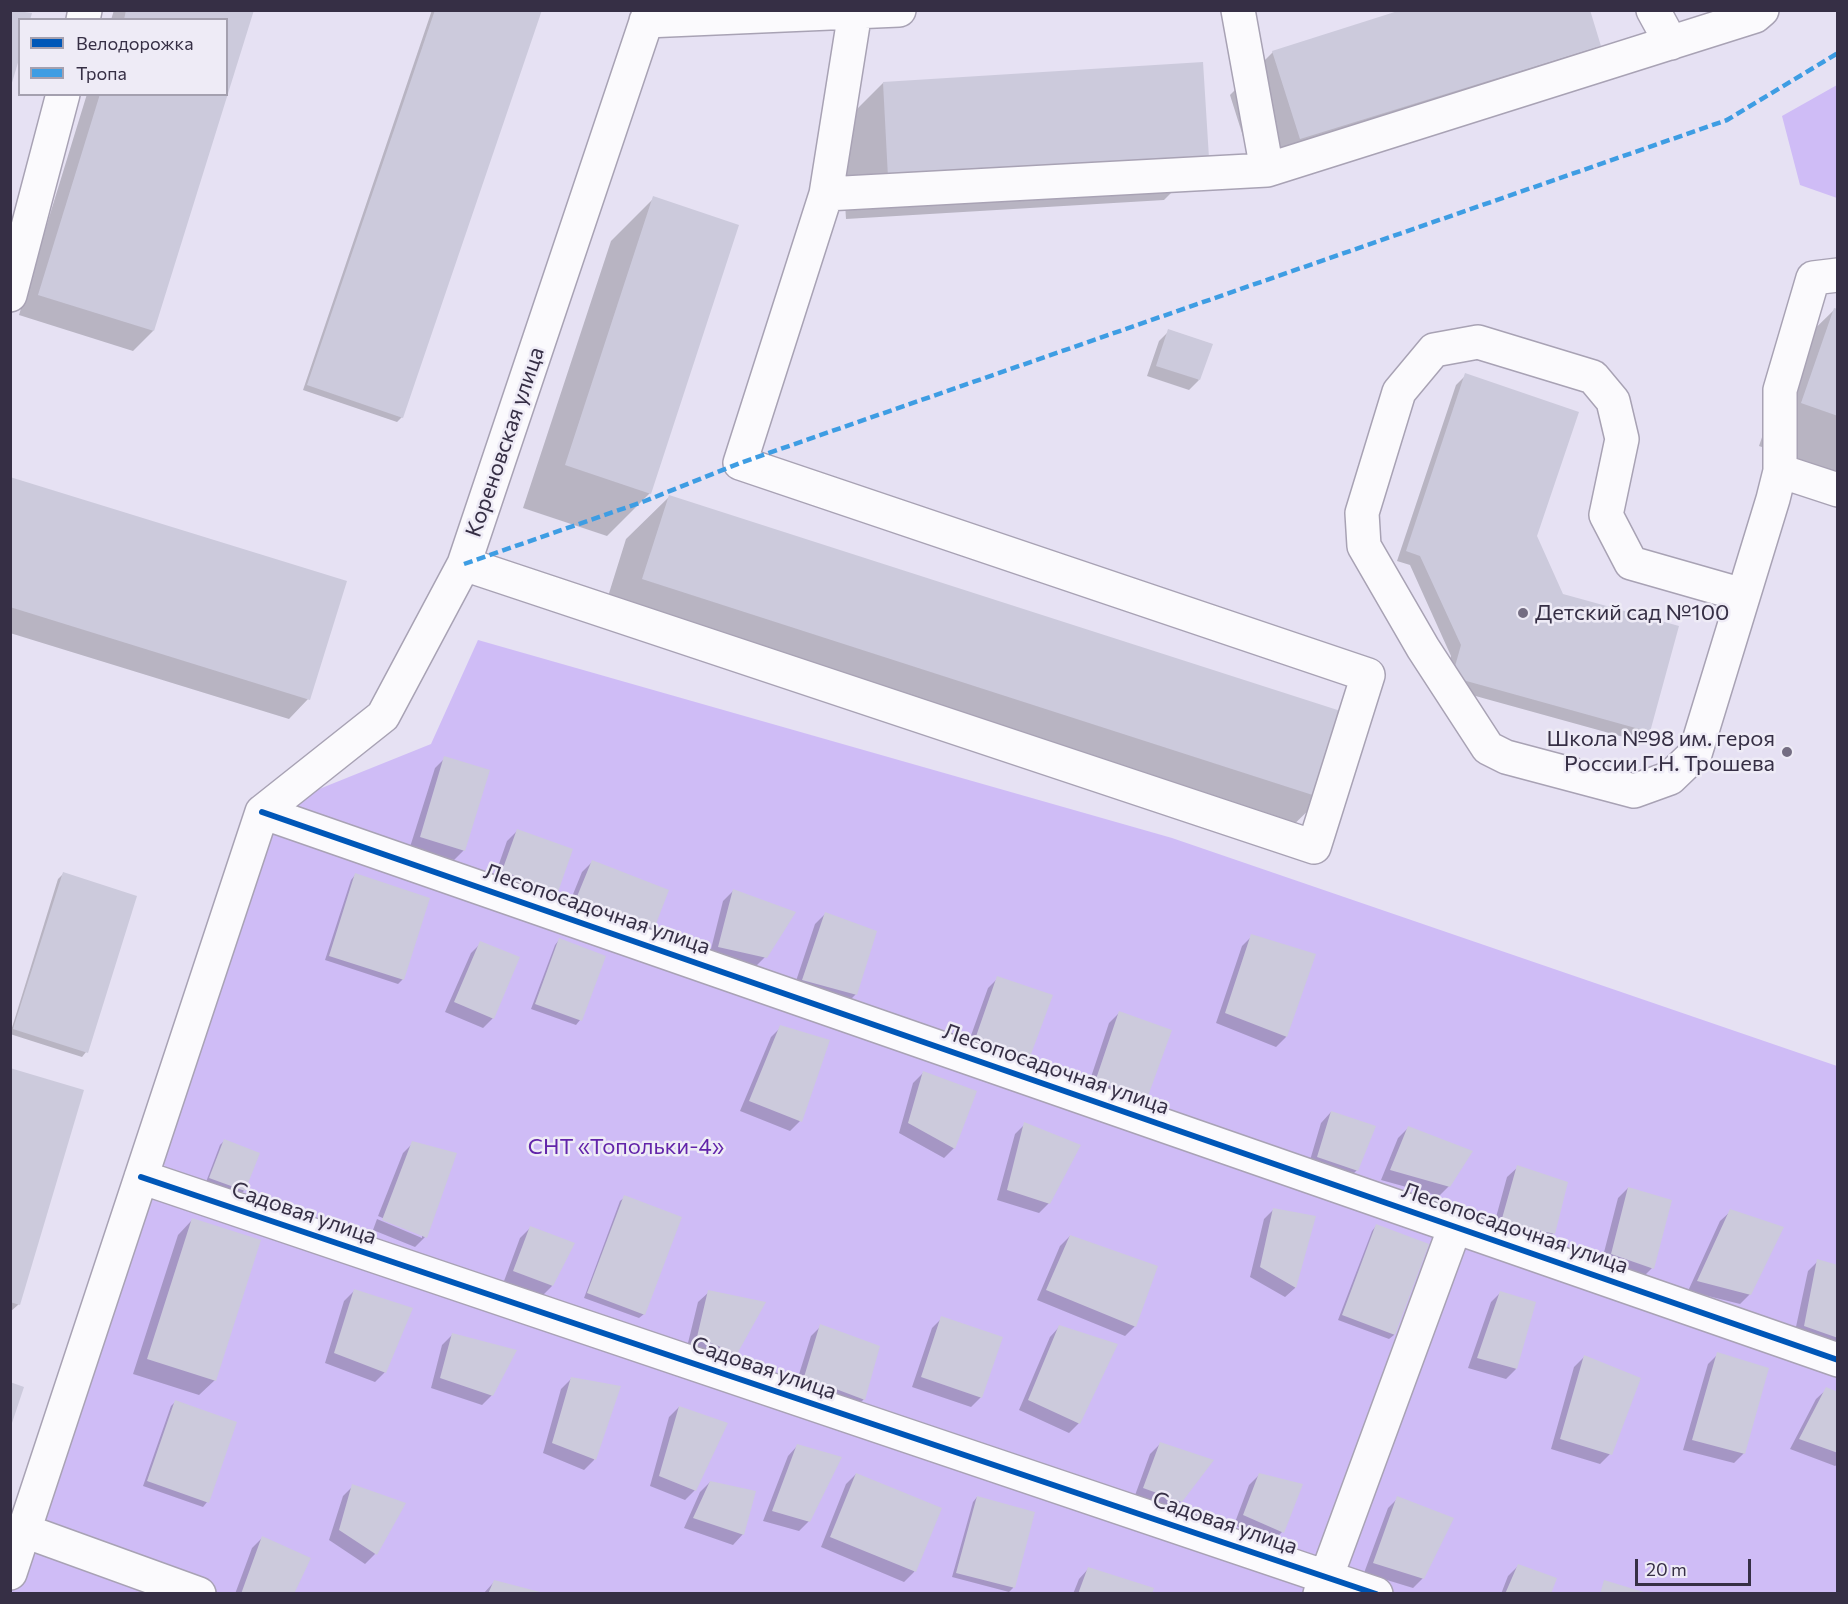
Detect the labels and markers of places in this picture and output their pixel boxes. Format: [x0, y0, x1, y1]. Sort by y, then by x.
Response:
place label: Детский сад №100 [1535, 600, 1729, 626]
marker: Детский сад №100 [1516, 606, 1530, 620]
place label: Школа №98 им. героя России Г.Н. Трошева [1546, 726, 1775, 778]
marker: Школа №98 им. героя России Г.Н. Трошева [1780, 745, 1794, 759]

